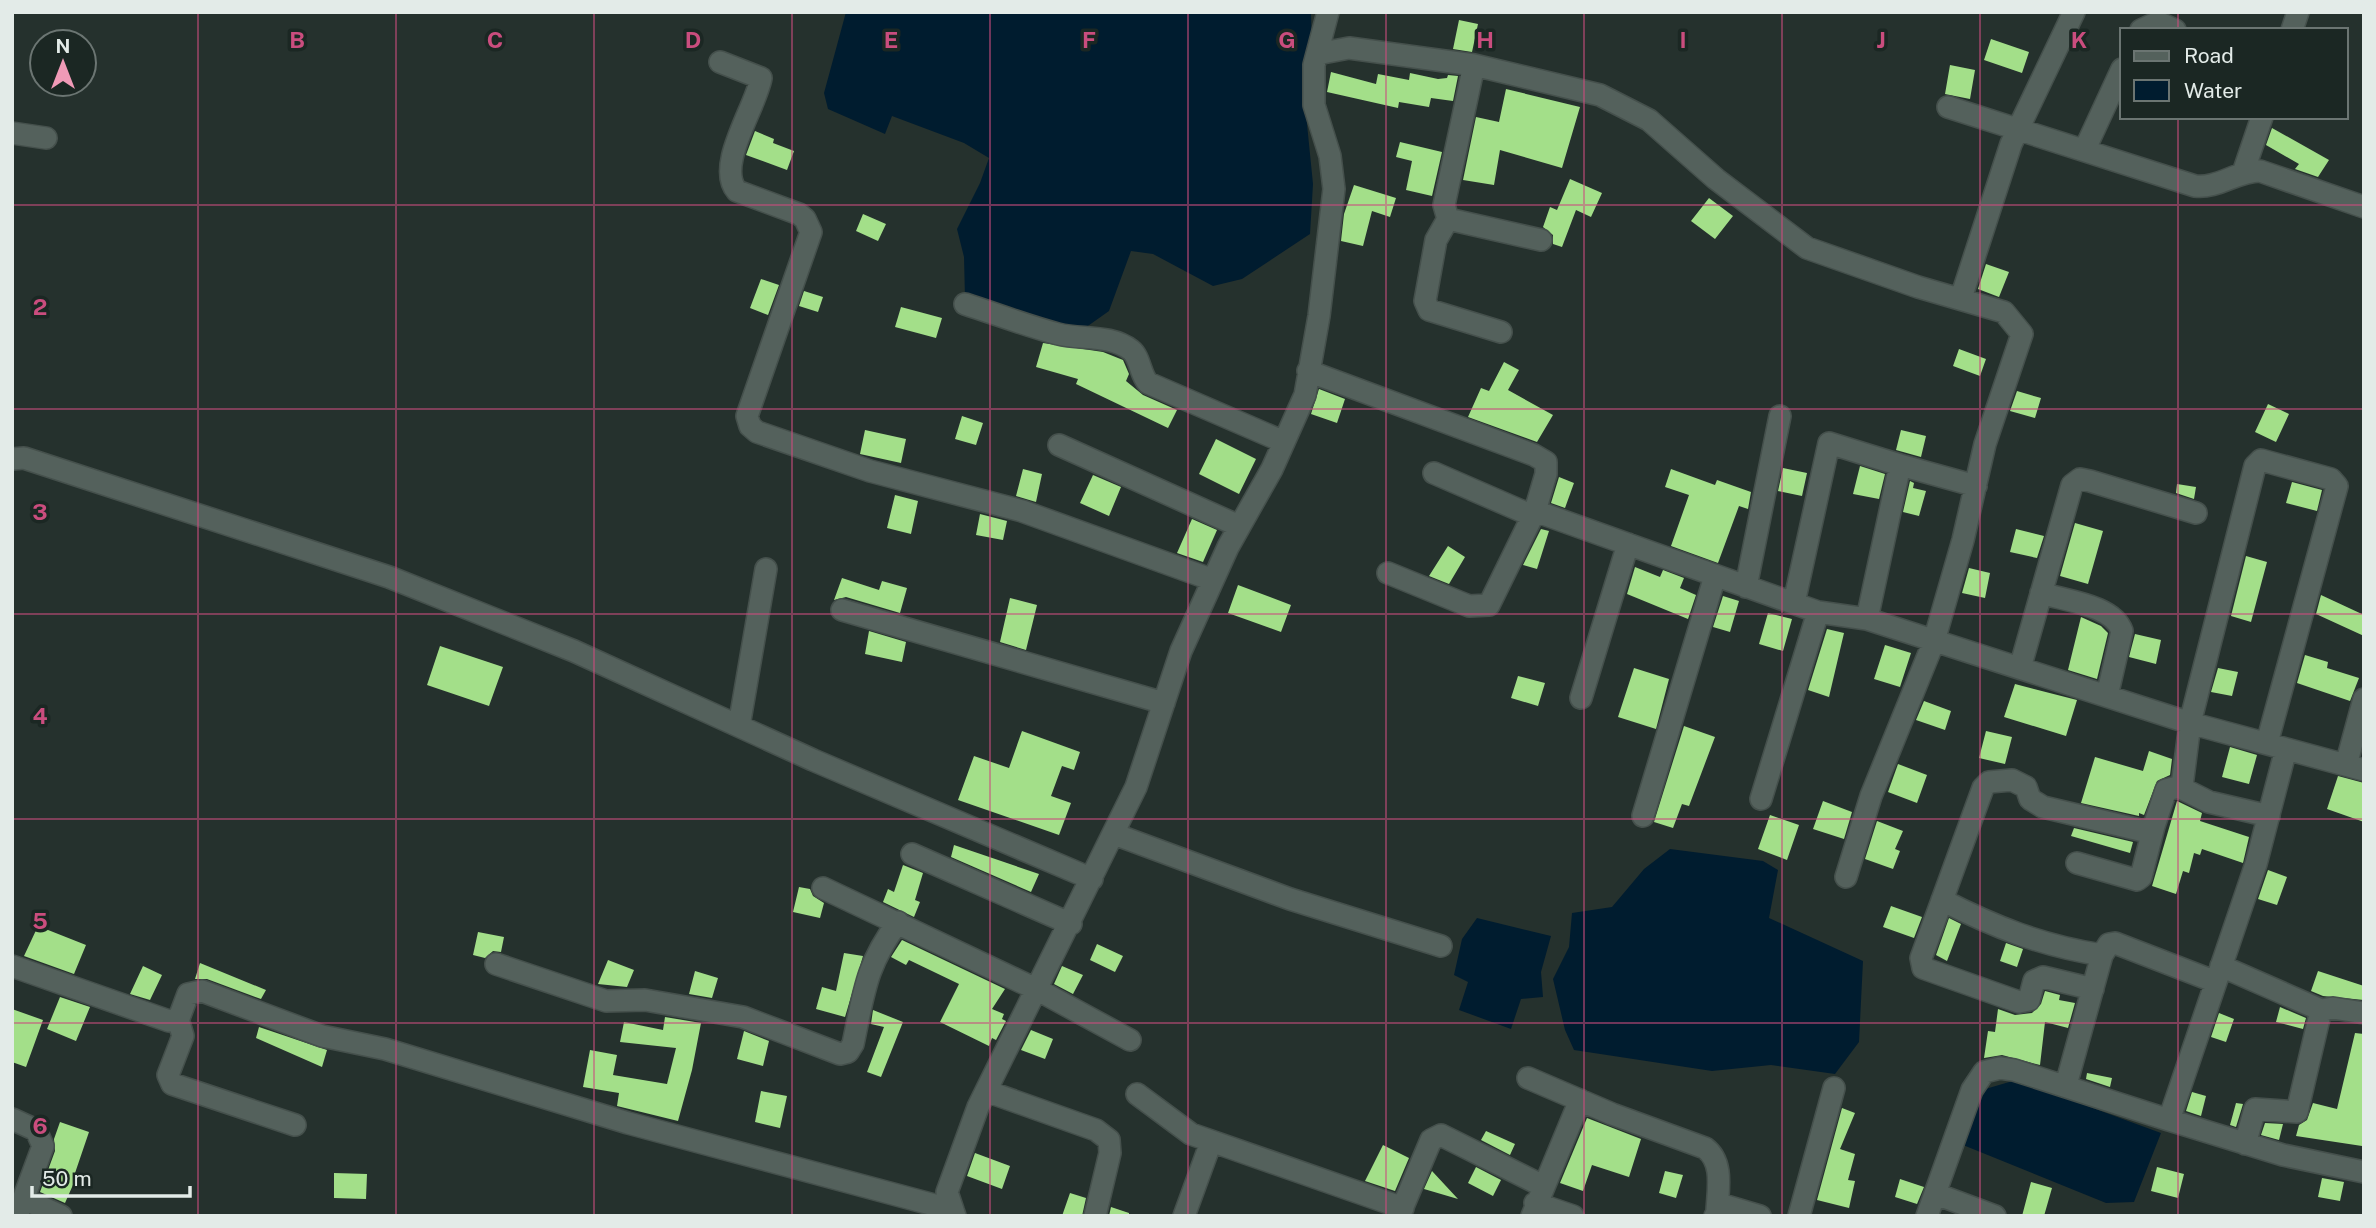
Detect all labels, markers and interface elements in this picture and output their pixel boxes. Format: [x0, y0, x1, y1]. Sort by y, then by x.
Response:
text: B [289, 26, 305, 53]
text: C [487, 26, 503, 53]
text: D [685, 26, 701, 53]
text: E [884, 26, 898, 53]
text: F [1082, 26, 1096, 53]
text: G [1278, 26, 1296, 53]
text: H [1476, 26, 1494, 53]
text: I [1679, 26, 1687, 53]
text: J [1876, 26, 1886, 53]
text: K [2071, 26, 2087, 53]
north arrow [28, 28, 98, 98]
legend [2120, 28, 2348, 119]
text: N [56, 35, 70, 57]
text: Road [2184, 43, 2234, 68]
text: Water [2184, 78, 2242, 103]
text: 2 [33, 293, 47, 320]
text: 3 [32, 498, 48, 525]
text: 4 [32, 702, 48, 729]
text: 5 [32, 907, 48, 934]
text: 6 [32, 1112, 48, 1139]
scale bar [32, 1154, 189, 1198]
text: 50 m [42, 1166, 92, 1191]

